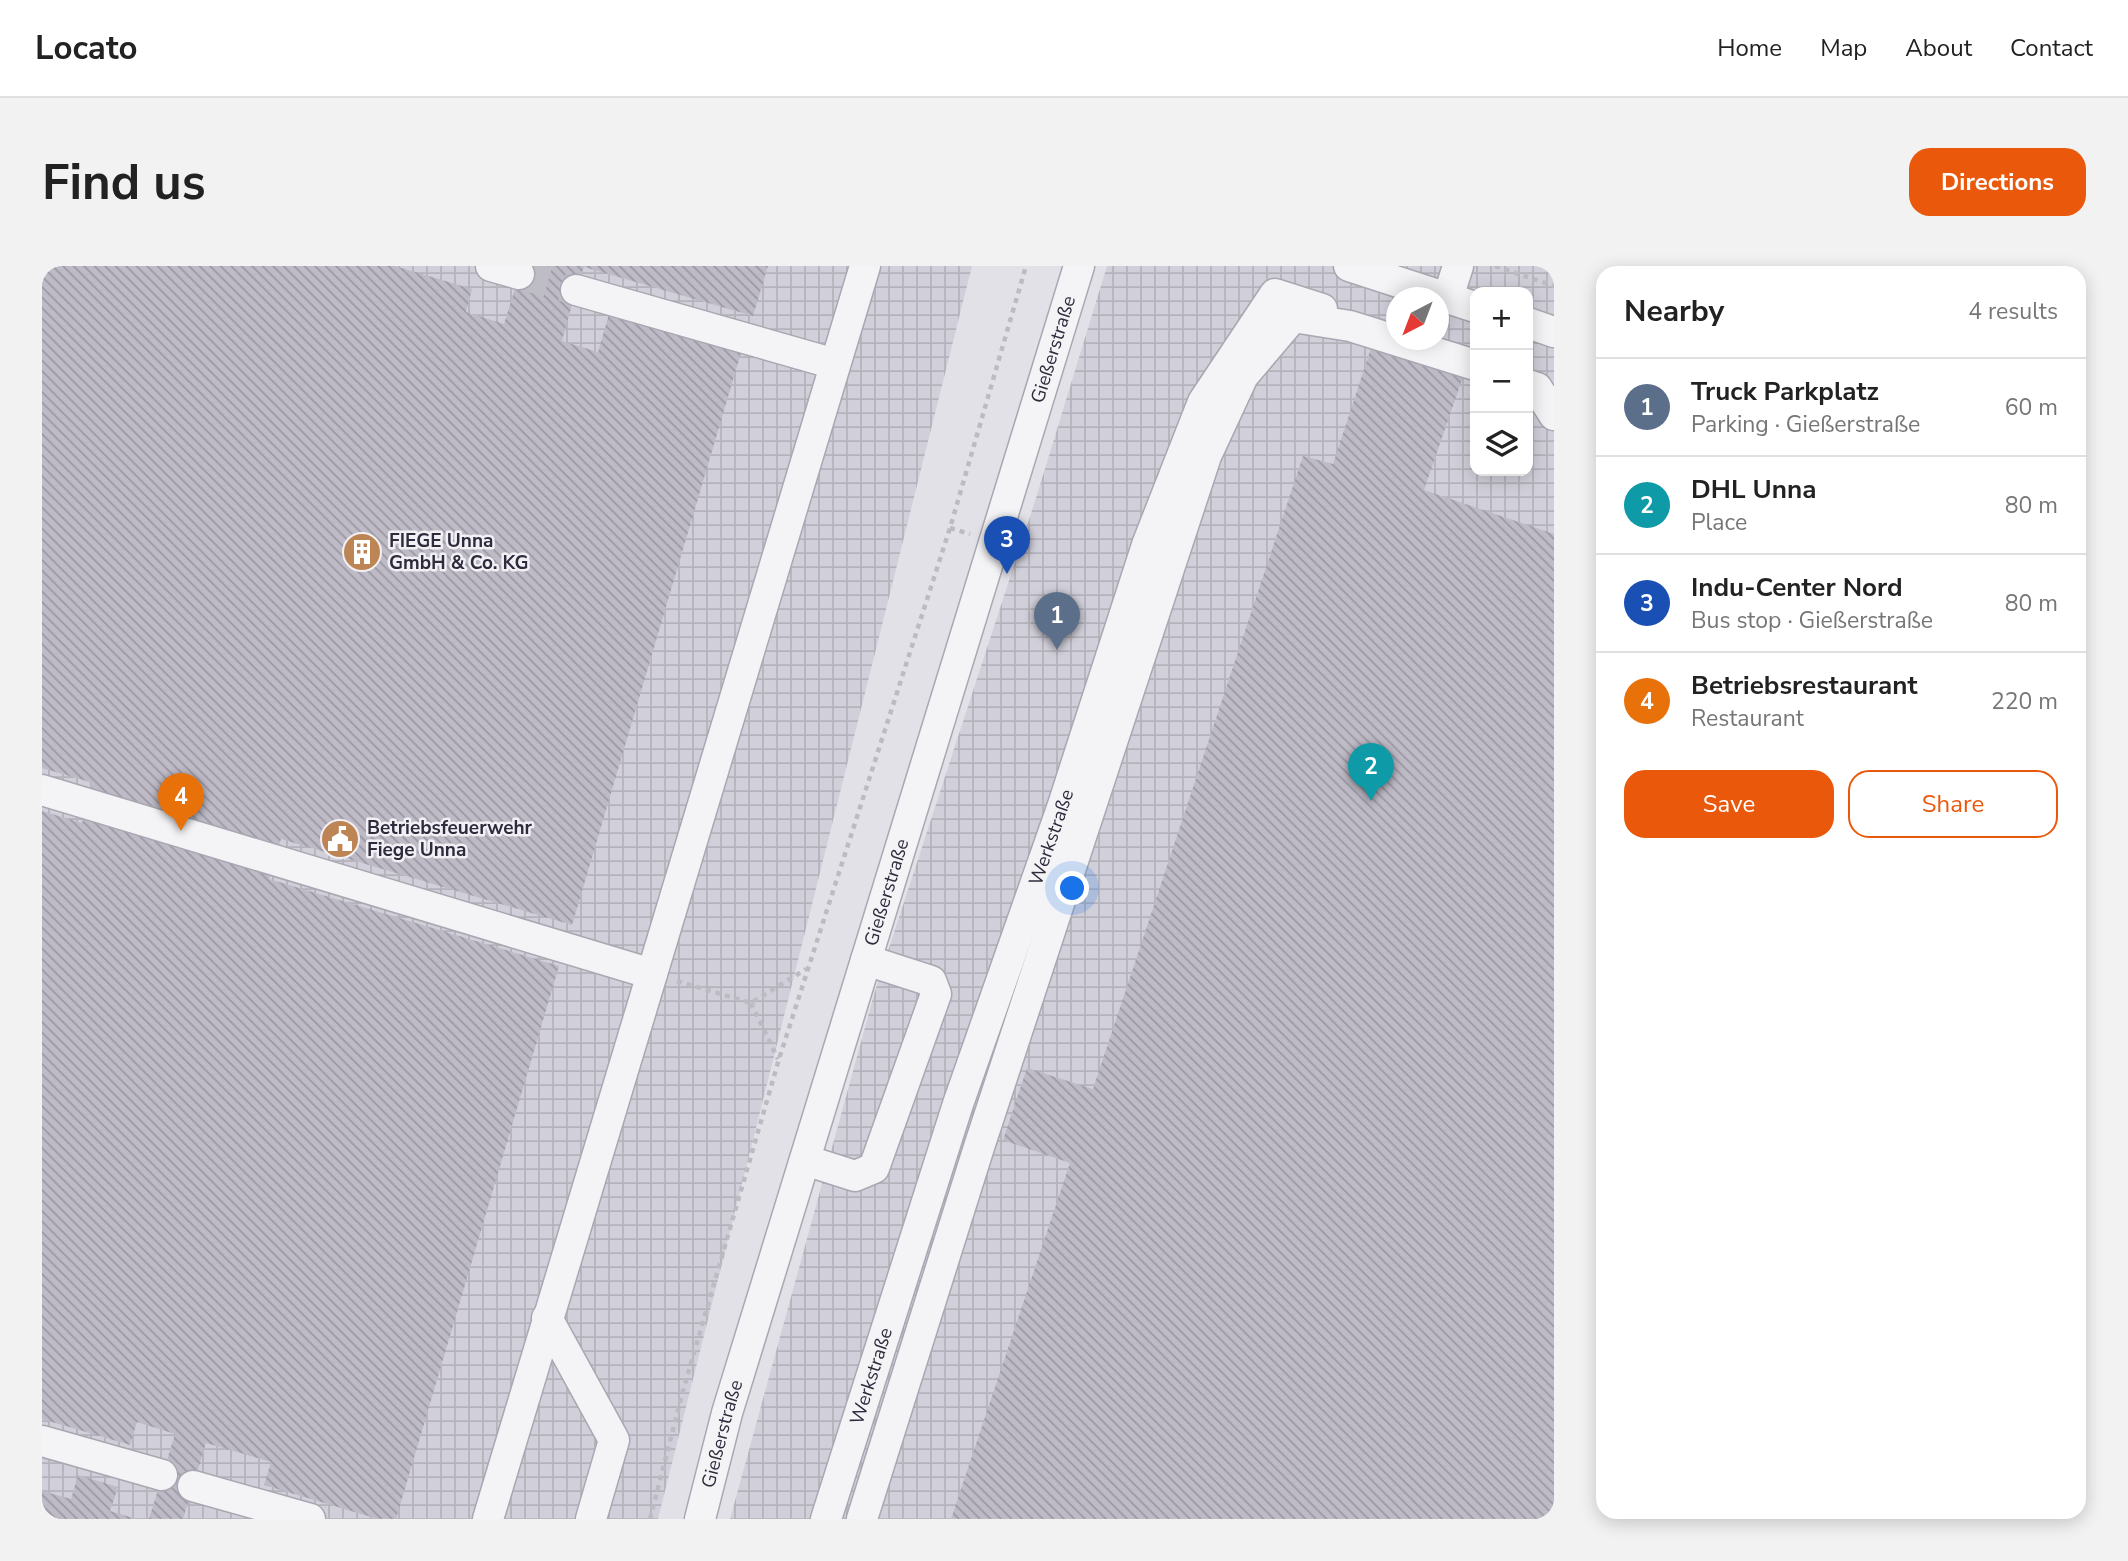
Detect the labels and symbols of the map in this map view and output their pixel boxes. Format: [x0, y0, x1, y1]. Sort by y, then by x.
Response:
north arrow [1386, 287, 1449, 350]
street label: Gießerstraße [1025, 292, 1082, 406]
pin: 3 [984, 516, 1030, 574]
place label: FIEGE Unna GmbH & Co. KG [389, 528, 529, 576]
building icon: FIEGE Unna GmbH & Co. KG [341, 531, 383, 573]
pin: 1 [1034, 592, 1080, 650]
pin: 2 [1348, 743, 1394, 801]
pin: 4 [158, 773, 204, 831]
street label: Werkstraße [1023, 786, 1080, 889]
place label: Betriebsfeuerwehr Fiege Unna [367, 815, 533, 863]
public building icon: Betriebsfeuerwehr Fiege Unna [319, 818, 361, 860]
street label: Gießerstraße [858, 835, 916, 949]
your location [1055, 871, 1089, 905]
street label: Werkstraße [844, 1324, 899, 1428]
street label: Gießerstraße [695, 1377, 749, 1491]

